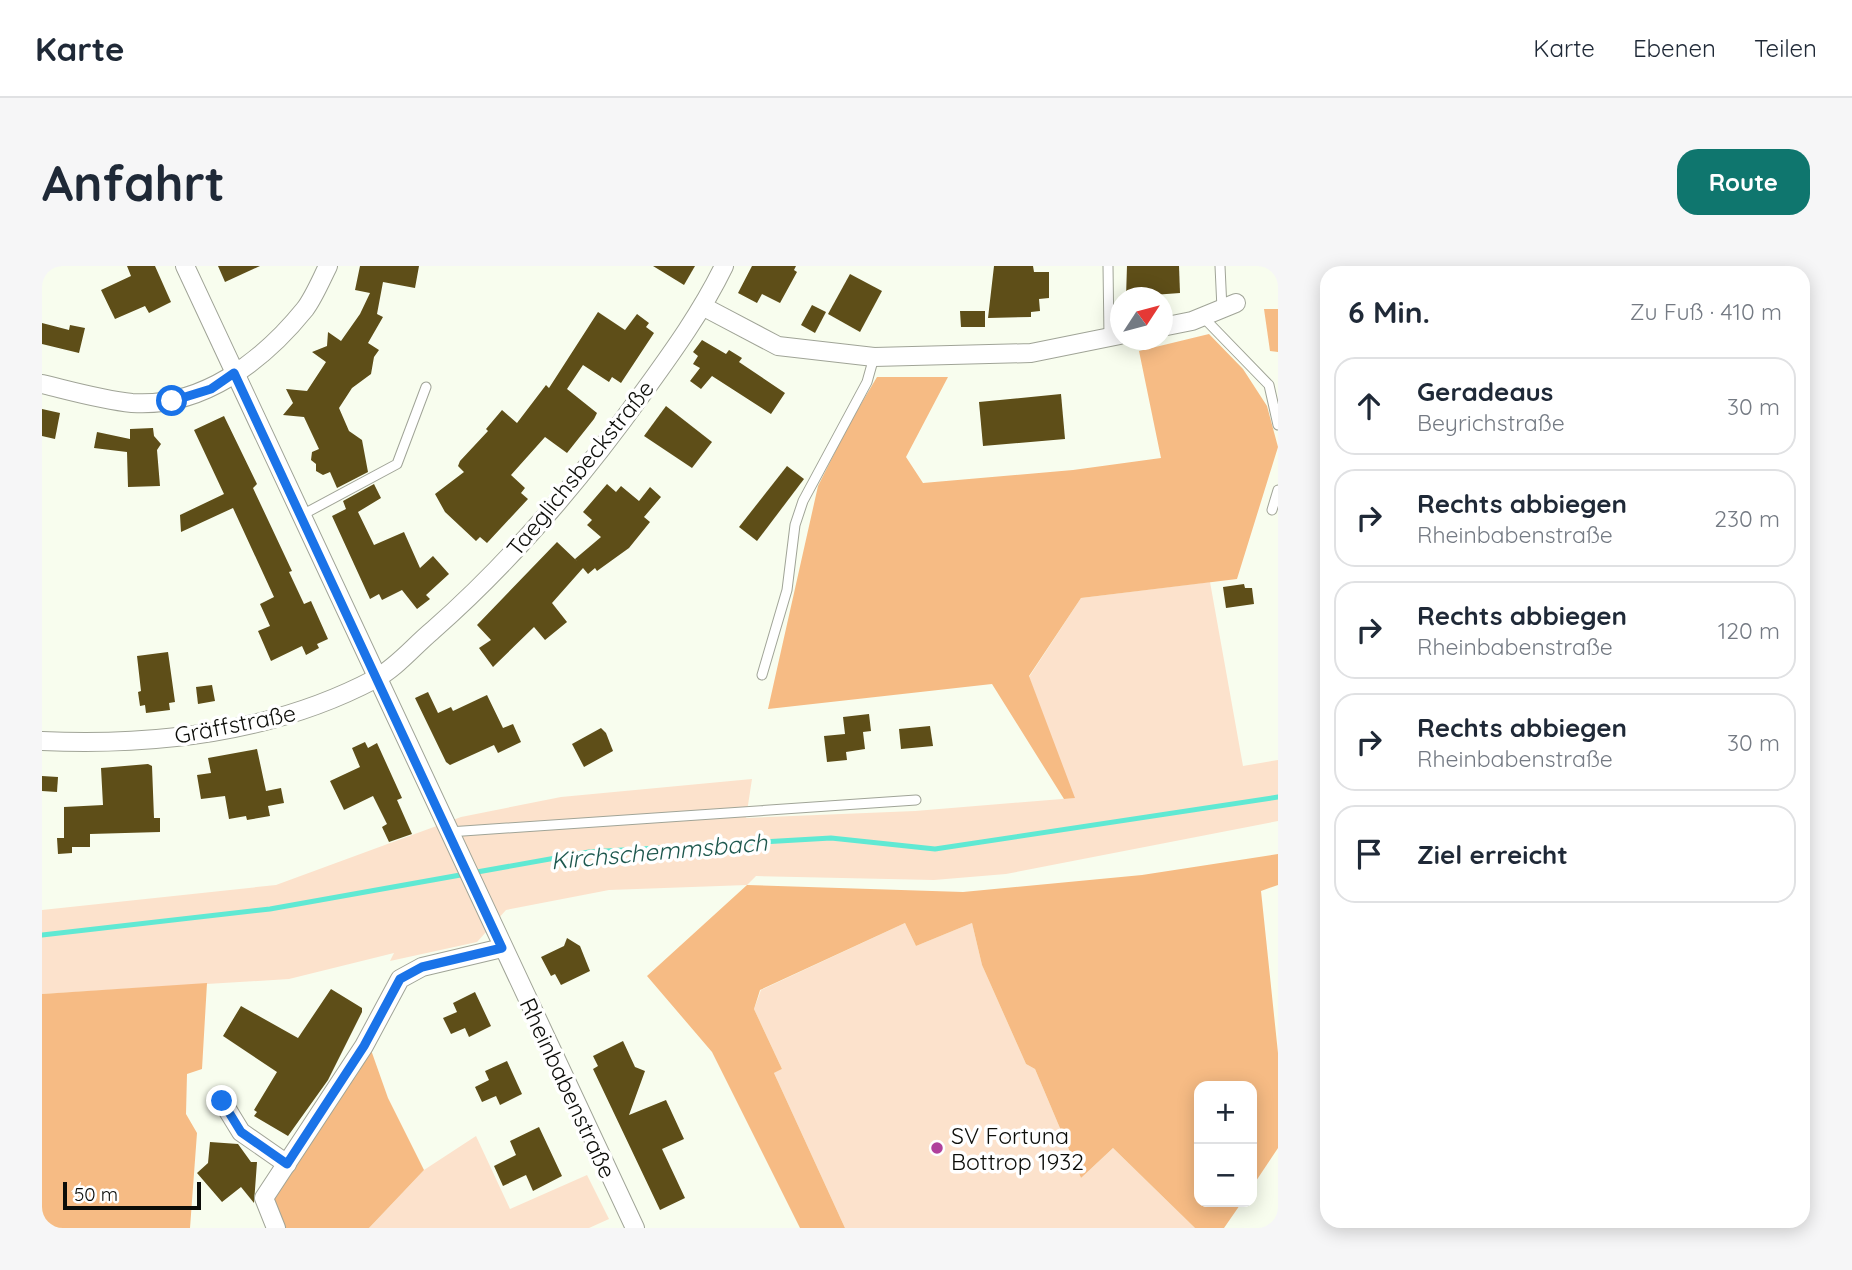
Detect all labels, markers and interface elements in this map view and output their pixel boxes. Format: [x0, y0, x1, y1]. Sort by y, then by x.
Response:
text: Karte [35, 28, 124, 69]
text: Karte [1533, 33, 1595, 63]
text: Ebenen [1633, 33, 1716, 63]
text: Teilen [1754, 33, 1817, 63]
button: Route [1677, 149, 1810, 215]
text: Anfahrt [42, 152, 225, 213]
north arrow [1110, 287, 1173, 350]
text: 6 Min. [1348, 293, 1430, 331]
text: Zu Fuß · 410 m [1630, 297, 1782, 326]
street label: Taeglichsbeckstraße [500, 374, 660, 562]
text: Geradeaus [1417, 375, 1553, 408]
route start [156, 385, 187, 416]
icon: ahead [1350, 387, 1388, 425]
text: 30 m [1727, 392, 1780, 421]
text: Beyrichstraße [1417, 408, 1565, 437]
text: Rechts abbiegen [1417, 487, 1627, 520]
icon: right [1350, 499, 1388, 537]
text: 230 m [1714, 504, 1780, 533]
text: Rheinbabenstraße [1417, 520, 1613, 549]
text: Rechts abbiegen [1417, 599, 1627, 632]
icon: right [1350, 611, 1388, 649]
text: 120 m [1718, 616, 1780, 645]
text: Rheinbabenstraße [1417, 632, 1613, 661]
street label: Gräffstraße [172, 698, 298, 750]
text: Rechts abbiegen [1417, 711, 1627, 744]
icon: right [1350, 723, 1388, 761]
text: 30 m [1727, 728, 1780, 757]
text: Rheinbabenstraße [1417, 744, 1613, 773]
water label: Kirchschemmsbach [550, 827, 769, 875]
icon: arrive [1350, 835, 1388, 873]
text: Ziel erreicht [1417, 838, 1568, 871]
street label: Rheinbabenstraße [513, 993, 623, 1183]
map controls [1194, 1081, 1257, 1207]
button: + [1194, 1081, 1257, 1144]
route end [206, 1085, 237, 1116]
place label: SV Fortuna Bottrop 1932 [951, 1121, 1084, 1176]
marker: SV Fortuna Bottrop 1932 [929, 1140, 945, 1156]
button: − [1194, 1144, 1257, 1207]
scale bar [63, 1179, 201, 1211]
text: 50 m [74, 1182, 118, 1206]

